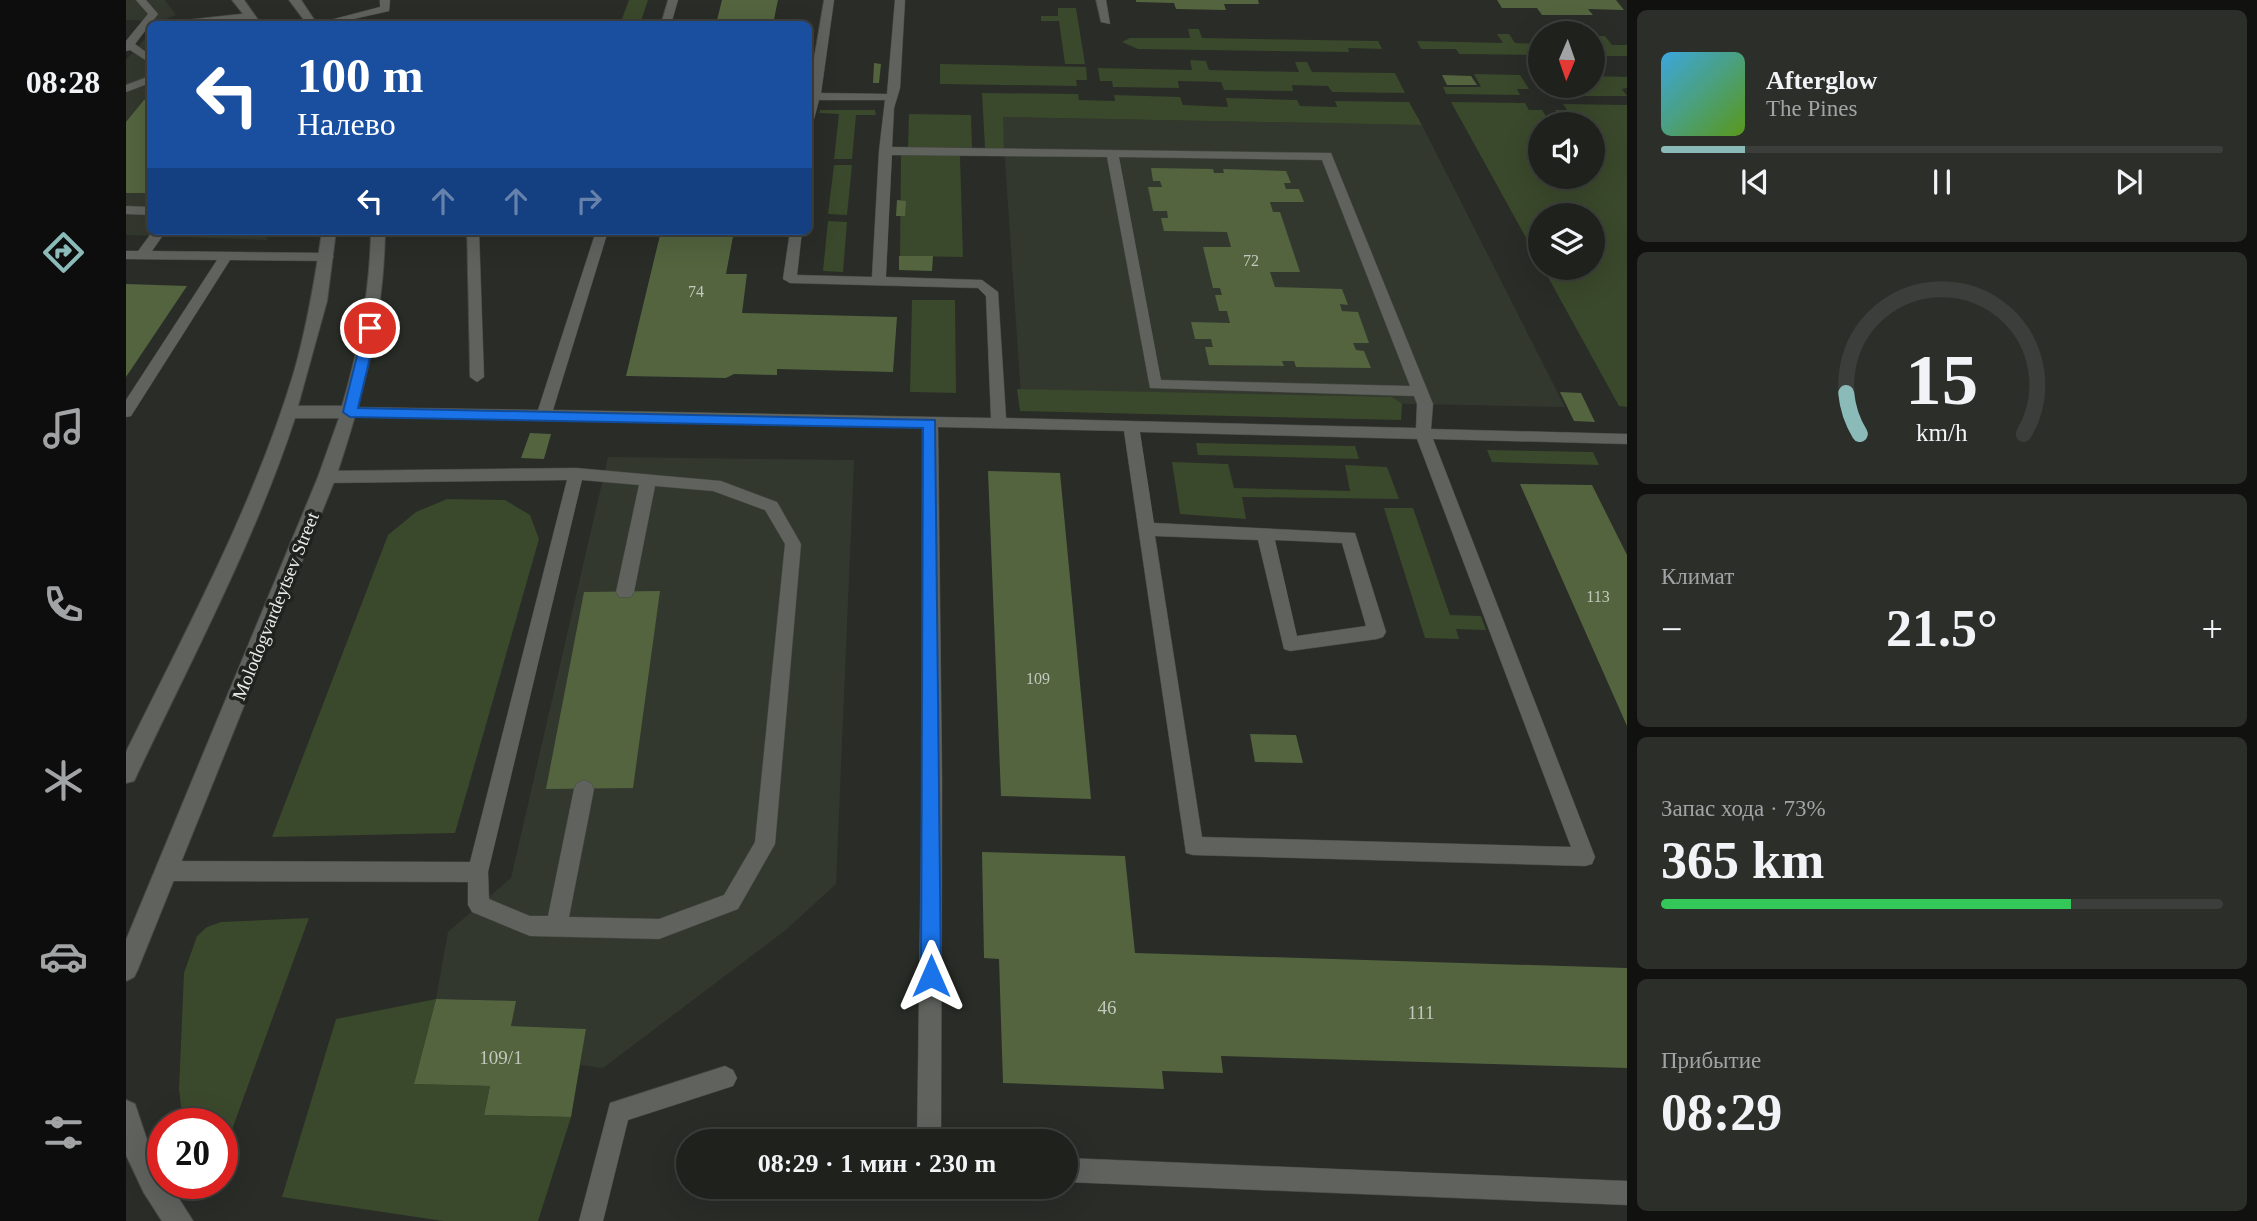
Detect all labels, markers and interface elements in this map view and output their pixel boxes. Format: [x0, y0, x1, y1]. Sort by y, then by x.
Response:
north arrow [1528, 21, 1605, 98]
map controls [1528, 21, 1605, 280]
text: 100 m [297, 48, 424, 103]
icon: left [182, 49, 273, 140]
text: 08:28 [26, 64, 100, 100]
text: Afterglow [1766, 66, 1877, 95]
text: The Pines [1766, 96, 1857, 121]
text: Налево [297, 106, 396, 142]
button: sound [1528, 112, 1605, 189]
icon: previous [1736, 163, 1774, 201]
icon: pause [1923, 163, 1961, 201]
icon: next [2110, 163, 2148, 201]
icon: left [351, 182, 389, 220]
icon: ahead [424, 182, 462, 220]
icon: ahead [497, 182, 535, 220]
icon: right [570, 182, 608, 220]
button: layers [1528, 203, 1605, 280]
icon: directions [39, 228, 88, 277]
house number: 72 [1243, 252, 1259, 269]
house number: 74 [688, 283, 704, 300]
pin [340, 298, 400, 358]
icon: arrive [351, 309, 389, 347]
text: 15 [1906, 340, 1978, 421]
icon: music [39, 404, 88, 453]
text: km/h [1916, 419, 1968, 446]
street label: Molodogvardeytsev Street [228, 508, 323, 703]
text: Климат [1661, 564, 1734, 589]
icon: phone [39, 580, 88, 629]
house number: 113 [1586, 588, 1610, 605]
text: 21.5° [1886, 600, 1998, 657]
text: − [1661, 608, 1682, 650]
text: + [2202, 608, 2223, 650]
house number: 109 [1026, 670, 1050, 687]
icon: climate [39, 756, 88, 805]
text: Запас хода · 73% [1661, 796, 1826, 821]
text: 365 km [1661, 832, 1824, 889]
icon: car [39, 932, 88, 981]
position arrow [894, 939, 968, 1013]
house number: 46 [1098, 997, 1117, 1018]
house number: 111 [1407, 1002, 1435, 1023]
house number: 109/1 [479, 1047, 523, 1068]
text: Прибытие [1661, 1048, 1761, 1073]
text: 08:29 [1661, 1084, 1782, 1141]
icon: filters [39, 1108, 88, 1157]
speed limit sign: 20 [147, 1108, 238, 1199]
text: 08:29 · 1 мин · 230 m [758, 1149, 996, 1178]

